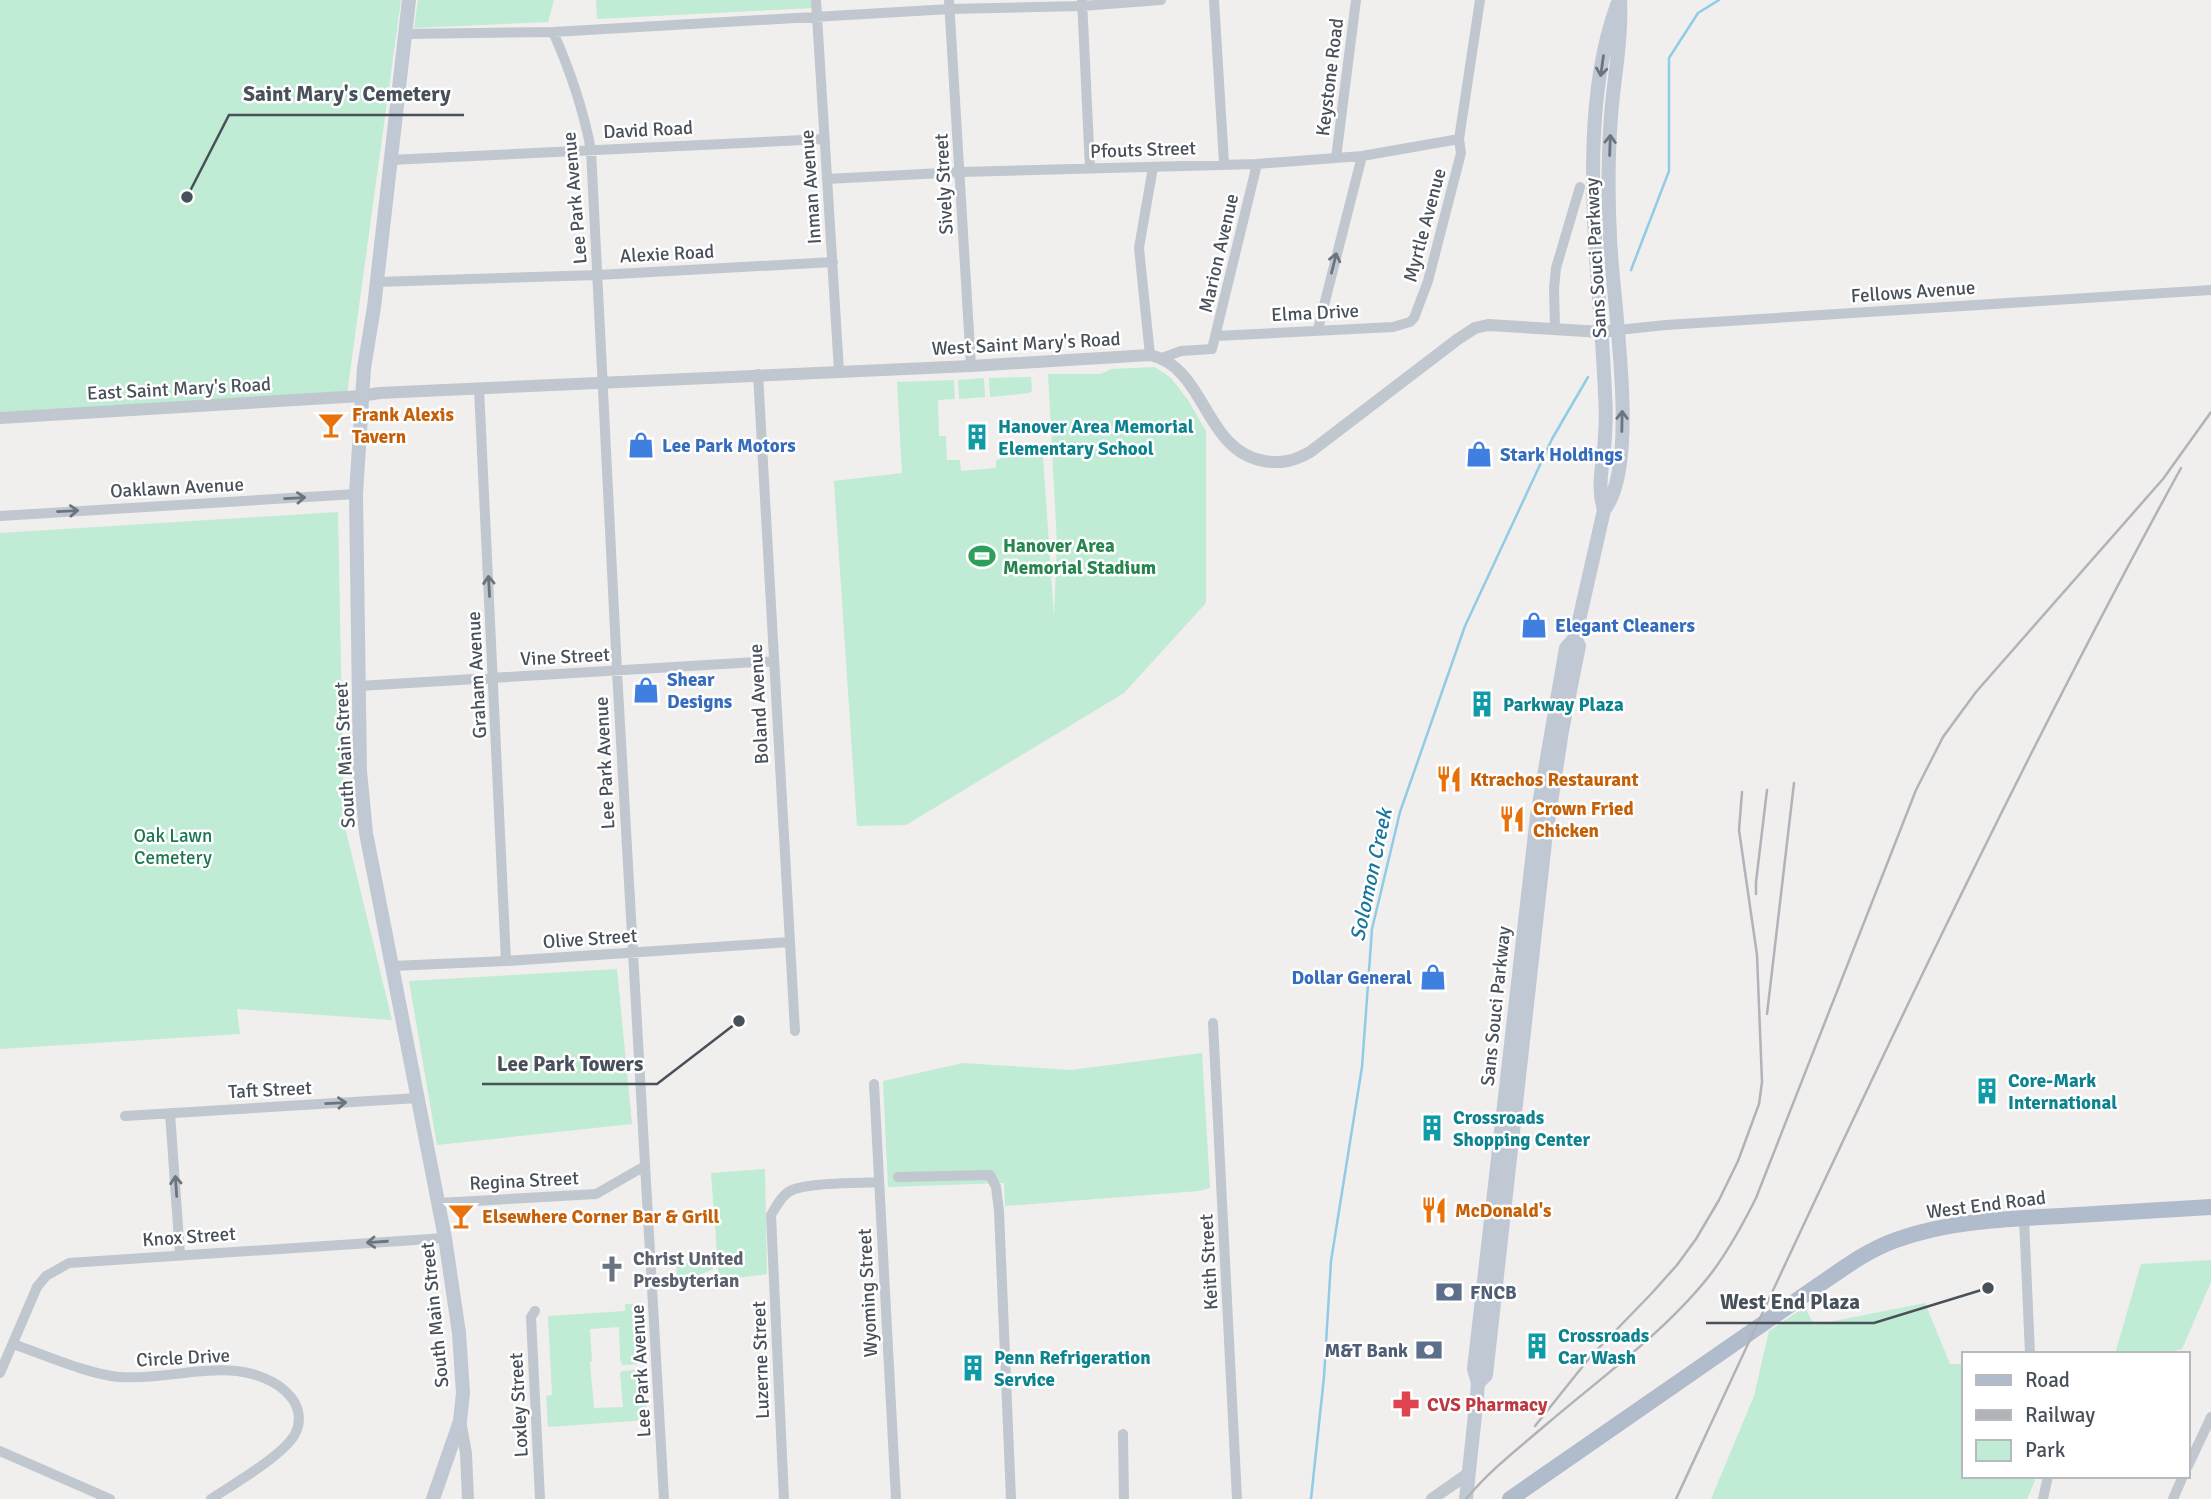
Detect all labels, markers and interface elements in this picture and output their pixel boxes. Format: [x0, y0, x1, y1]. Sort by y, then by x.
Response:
street label: Keystone Road [1311, 17, 1349, 137]
one-way arrow [1596, 54, 1609, 77]
callout: Saint Mary's Cemetery [229, 73, 464, 115]
text: Saint Mary's Cemetery [243, 81, 451, 107]
street label: David Road [603, 116, 694, 144]
street label: Inman Avenue [795, 129, 827, 245]
street label: Lee Park Avenue [557, 131, 593, 265]
street label: Sively Street [929, 132, 959, 235]
one-way arrow [1604, 134, 1617, 157]
street label: Pfouts Street [1090, 136, 1197, 164]
street label: Myrtle Avenue [1398, 166, 1452, 285]
street label: Sans Souci Parkway [1580, 177, 1612, 339]
street label: Marion Avenue [1194, 191, 1244, 315]
street label: Alexie Road [619, 240, 715, 268]
one-way arrow [1328, 252, 1341, 275]
street label: Fellows Avenue [1850, 276, 1976, 308]
street label: Elma Drive [1271, 299, 1360, 327]
street label: West Saint Mary's Road [931, 327, 1121, 361]
street label: East Saint Mary's Road [86, 372, 272, 406]
place label: Frank Alexis Tavern [352, 403, 454, 449]
one-way arrow [1615, 409, 1629, 432]
bar icon: Frank Alexis Tavern [316, 410, 346, 440]
place label: Hanover Area Memorial Elementary School [998, 415, 1194, 461]
building icon: Hanover Area Memorial Elementary School [962, 422, 992, 452]
shop icon: Lee Park Motors [626, 430, 656, 460]
place label: Lee Park Motors [662, 434, 796, 458]
shop icon: Stark Holdings [1464, 439, 1494, 469]
place label: Stark Holdings [1500, 443, 1623, 467]
street label: Oaklawn Avenue [110, 473, 245, 503]
one-way arrow [283, 491, 306, 504]
one-way arrow [56, 505, 79, 518]
place label: Hanover Area Memorial Stadium [1003, 534, 1156, 580]
sports icon: Hanover Area Memorial Stadium [967, 541, 997, 571]
one-way arrow [483, 574, 496, 597]
shop icon: Elegant Cleaners [1519, 610, 1549, 640]
street label: Graham Avenue [462, 611, 492, 739]
place label: Elegant Cleaners [1555, 614, 1695, 638]
street label: Vine Street [520, 643, 611, 671]
street label: Boland Avenue [744, 643, 774, 765]
place label: Shear Designs [667, 668, 732, 714]
shop icon: Shear Designs [631, 675, 661, 705]
street label: South Main Street [329, 681, 361, 829]
building icon: Parkway Plaza [1467, 689, 1497, 719]
place label: Parkway Plaza [1503, 693, 1624, 717]
street label: Lee Park Avenue [590, 696, 620, 830]
restaurant icon: Ktrachos Restaurant [1434, 764, 1464, 794]
place label: Ktrachos Restaurant [1470, 768, 1639, 792]
place label: Crown Fried Chicken [1533, 797, 1634, 843]
water label: Solomon Creek [1344, 804, 1398, 944]
restaurant icon: Crown Fried Chicken [1497, 804, 1527, 834]
park label: Oak Lawn Cemetery [134, 824, 212, 870]
street label: Olive Street [542, 924, 638, 954]
street label: Sans Souci Parkway [1476, 925, 1516, 1087]
shop icon: Dollar General [1418, 962, 1448, 992]
place label: Dollar General [1291, 966, 1412, 990]
callout: Lee Park Towers [482, 1042, 657, 1084]
text: Lee Park Towers [497, 1051, 643, 1077]
place label: Core-Mark International [2008, 1069, 2117, 1115]
street label: Taft Street [228, 1076, 313, 1104]
building icon: Core-Mark International [1972, 1076, 2002, 1106]
one-way arrow [325, 1096, 347, 1109]
place label: Crossroads Shopping Center [1453, 1106, 1590, 1152]
building icon: Crossroads Shopping Center [1417, 1113, 1447, 1143]
street label: Regina Street [469, 1166, 580, 1196]
one-way arrow [169, 1175, 182, 1198]
street label: West End Road [1925, 1186, 2047, 1224]
restaurant icon: McDonald's [1419, 1195, 1449, 1225]
place label: McDonald's [1455, 1199, 1551, 1223]
bar icon: Elsewhere Corner Bar & Grill [446, 1201, 476, 1231]
place label: Elsewhere Corner Bar & Grill [482, 1205, 720, 1229]
street label: Keith Street [1194, 1213, 1224, 1311]
street label: Knox Street [142, 1222, 237, 1252]
street label: Wyoming Street [853, 1228, 883, 1358]
one-way arrow [366, 1236, 389, 1249]
street label: South Main Street [415, 1241, 455, 1389]
place label: Christ United Presbyterian [633, 1247, 744, 1293]
church icon: Christ United Presbyterian [597, 1254, 627, 1284]
bank icon: FNCB [1434, 1277, 1464, 1307]
place label: FNCB [1470, 1281, 1517, 1305]
callout: West End Plaza [1706, 1281, 1874, 1323]
text: West End Plaza [1720, 1289, 1860, 1315]
street label: Luzerne Street [747, 1300, 775, 1419]
street label: Lee Park Avenue [626, 1304, 656, 1438]
place label: Crossroads Car Wash [1558, 1324, 1649, 1370]
building icon: Crossroads Car Wash [1522, 1331, 1552, 1361]
bank icon: M&T Bank [1414, 1335, 1444, 1365]
place label: M&T Bank [1325, 1339, 1408, 1363]
street label: Circle Drive [136, 1344, 231, 1372]
place label: Penn Refrigeration Service [994, 1346, 1151, 1392]
street label: Loxley Street [504, 1352, 534, 1458]
legend [1962, 1352, 2190, 1478]
building icon: Penn Refrigeration Service [958, 1353, 988, 1383]
text: Road [2025, 1367, 2070, 1393]
pharmacy icon: CVS Pharmacy [1391, 1389, 1421, 1419]
place label: CVS Pharmacy [1427, 1393, 1548, 1417]
text: Railway [2025, 1402, 2095, 1428]
text: Park [2025, 1437, 2066, 1463]

